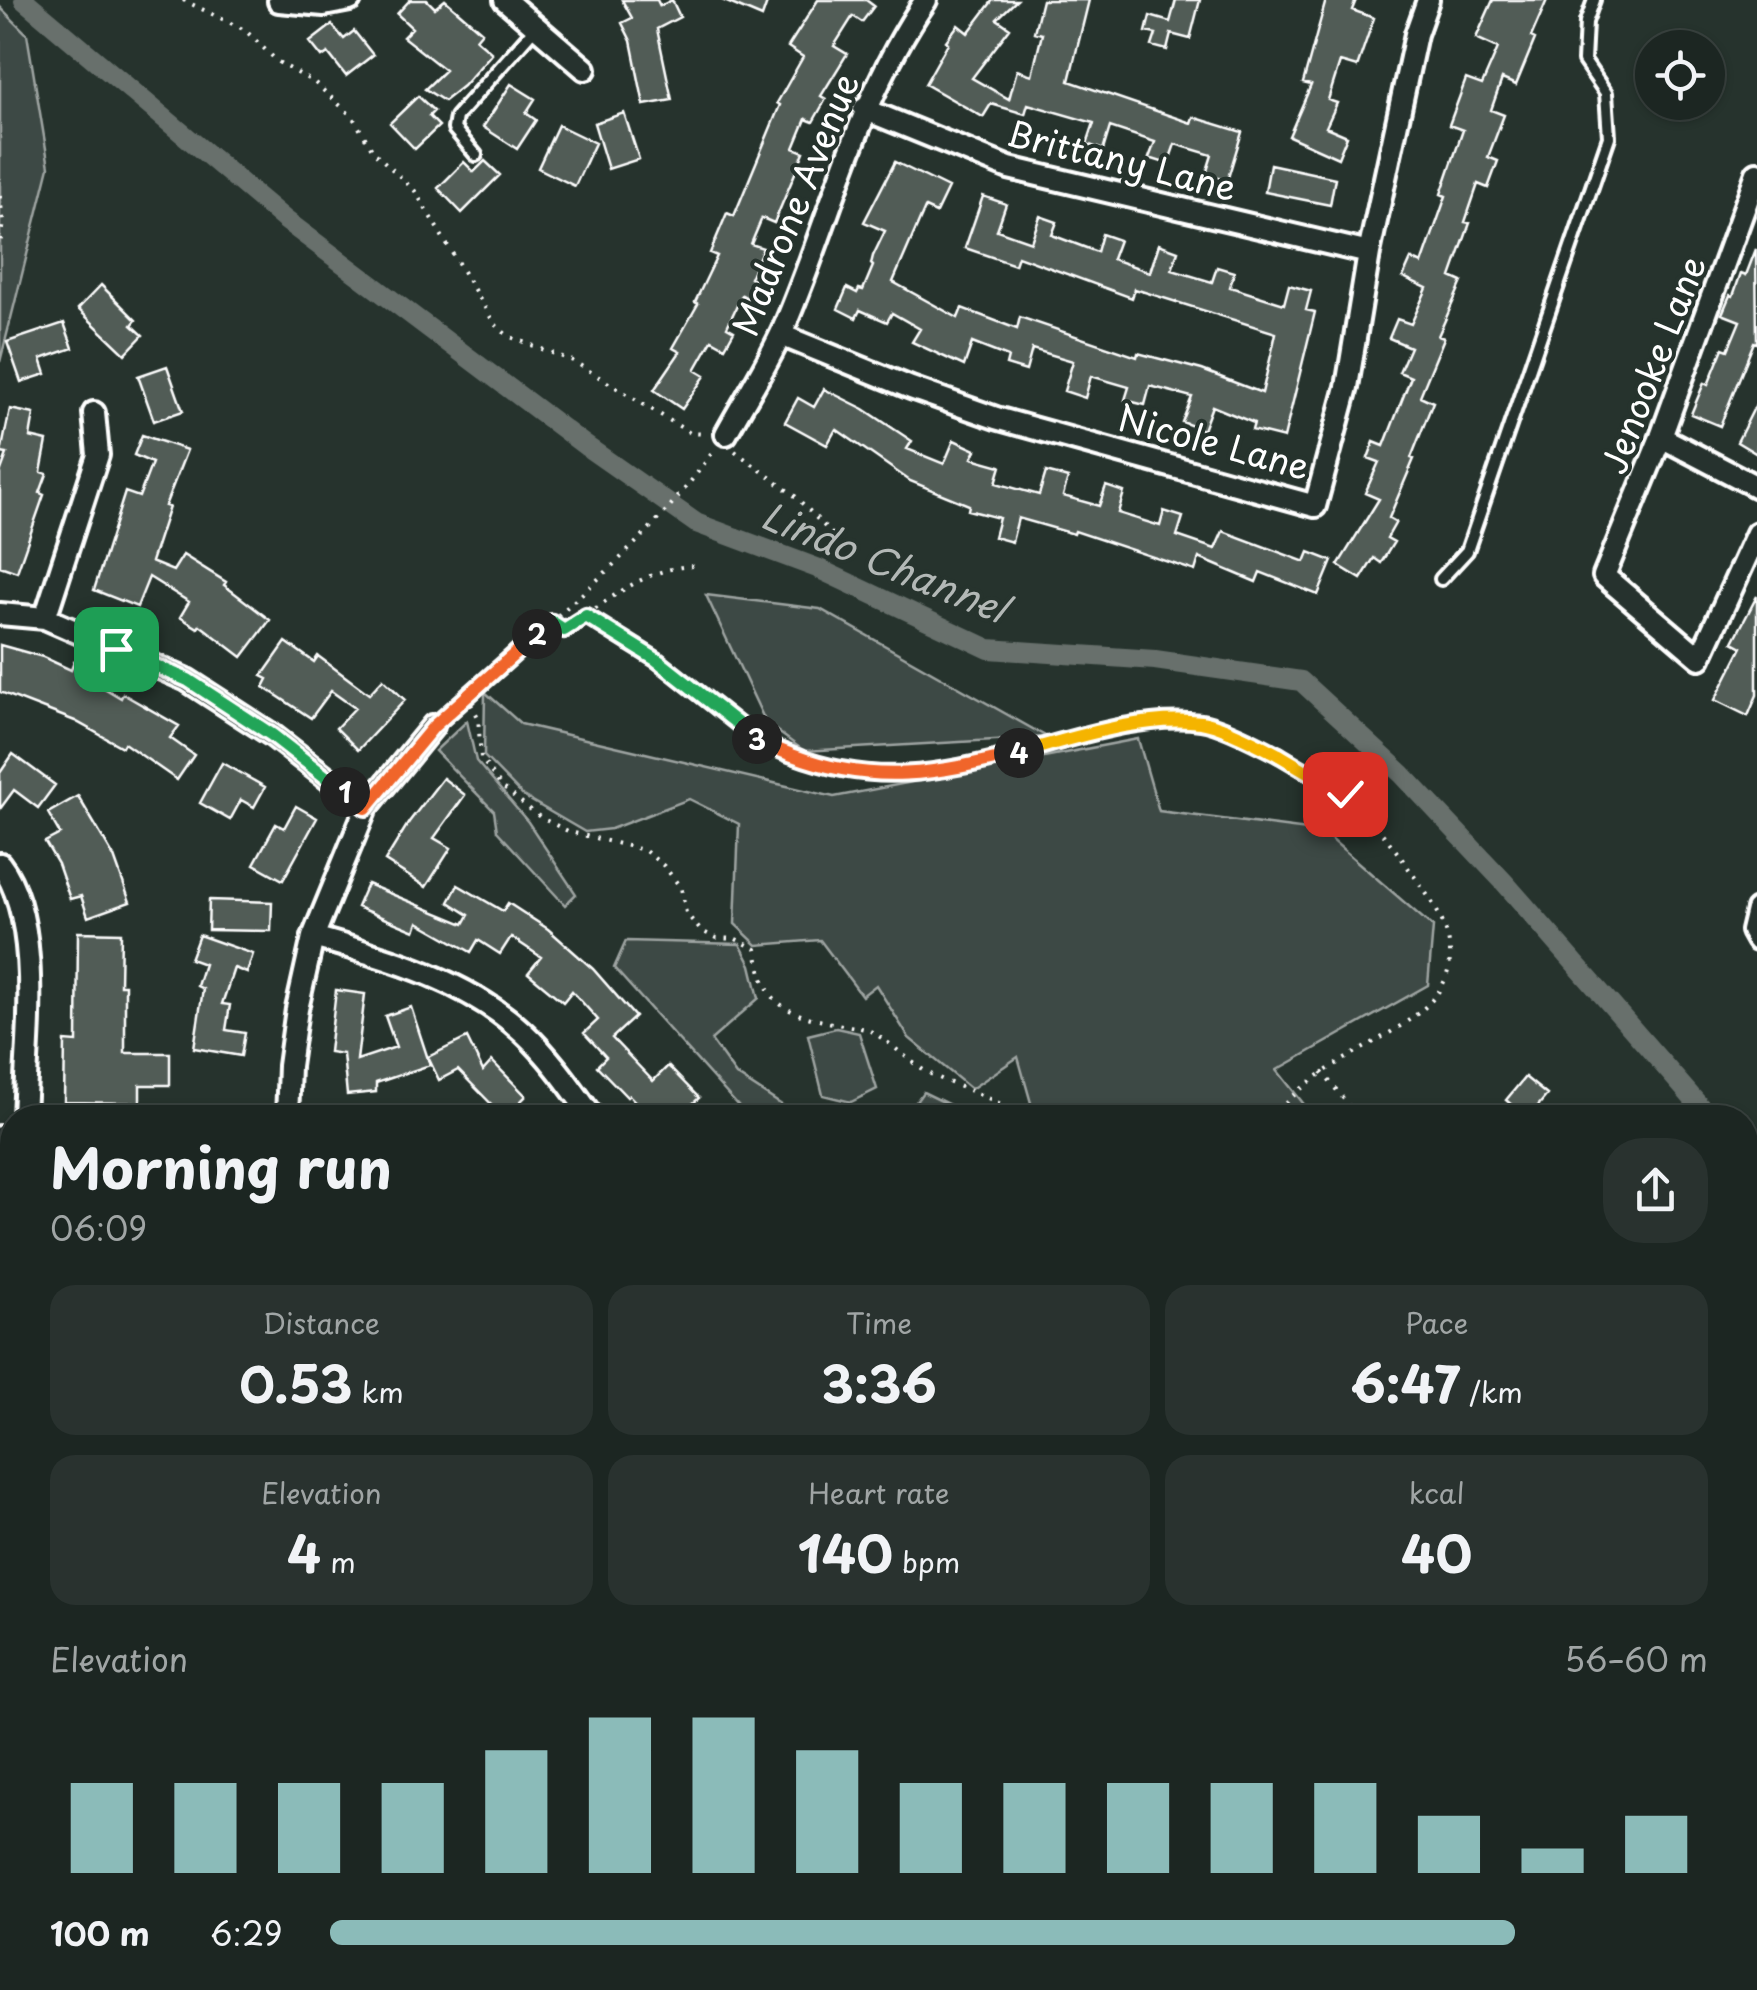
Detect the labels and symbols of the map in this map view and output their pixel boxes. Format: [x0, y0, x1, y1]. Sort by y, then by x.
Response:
street label: Madrone Avenue [717, 65, 871, 343]
street label: Brittany Lane [1002, 105, 1242, 213]
street label: Jenooke Lane [1586, 247, 1718, 481]
street label: Nicole Lane [1112, 390, 1316, 492]
water label: Lindo Channel [754, 486, 1021, 638]
pin [74, 607, 159, 692]
pin: 2 [512, 609, 562, 659]
pin: 3 [732, 714, 782, 764]
pin: 4 [994, 728, 1044, 778]
pin [1303, 752, 1388, 837]
pin: 1 [320, 767, 370, 817]

